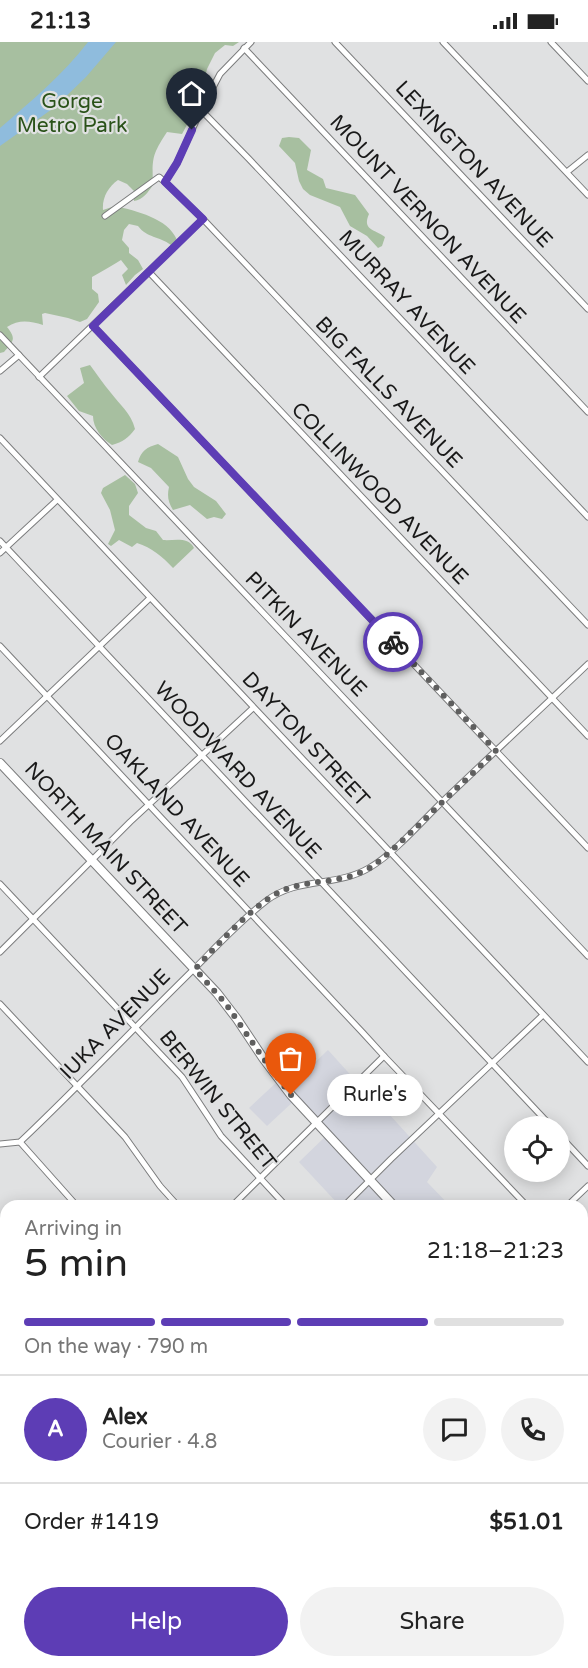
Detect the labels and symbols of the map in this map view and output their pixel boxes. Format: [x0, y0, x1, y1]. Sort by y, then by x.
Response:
pin [166, 68, 217, 130]
street label: LEXINGTON AVENUE [390, 76, 557, 253]
park label: Gorge Metro Park [17, 89, 127, 138]
street label: MOUNT VERNON AVENUE [324, 110, 531, 329]
street label: MURRAY AVENUE [333, 225, 480, 380]
street label: BIG FALLS AVENUE [310, 311, 467, 473]
street label: COLLINWOOD AVENUE [286, 397, 473, 590]
street label: PITKIN AVENUE [240, 567, 372, 702]
courier [363, 612, 423, 672]
street label: DAYTON STREET [237, 667, 375, 812]
street label: WOODWARD AVENUE [149, 677, 326, 864]
street label: OAKLAND AVENUE [99, 728, 254, 892]
street label: NORTH MAIN STREET [19, 757, 192, 940]
street label: IUKA AVENUE [55, 964, 176, 1085]
street label: BERWIN STREET [154, 1026, 282, 1175]
pin [265, 1033, 316, 1095]
callout: Rurle's [327, 1074, 423, 1116]

